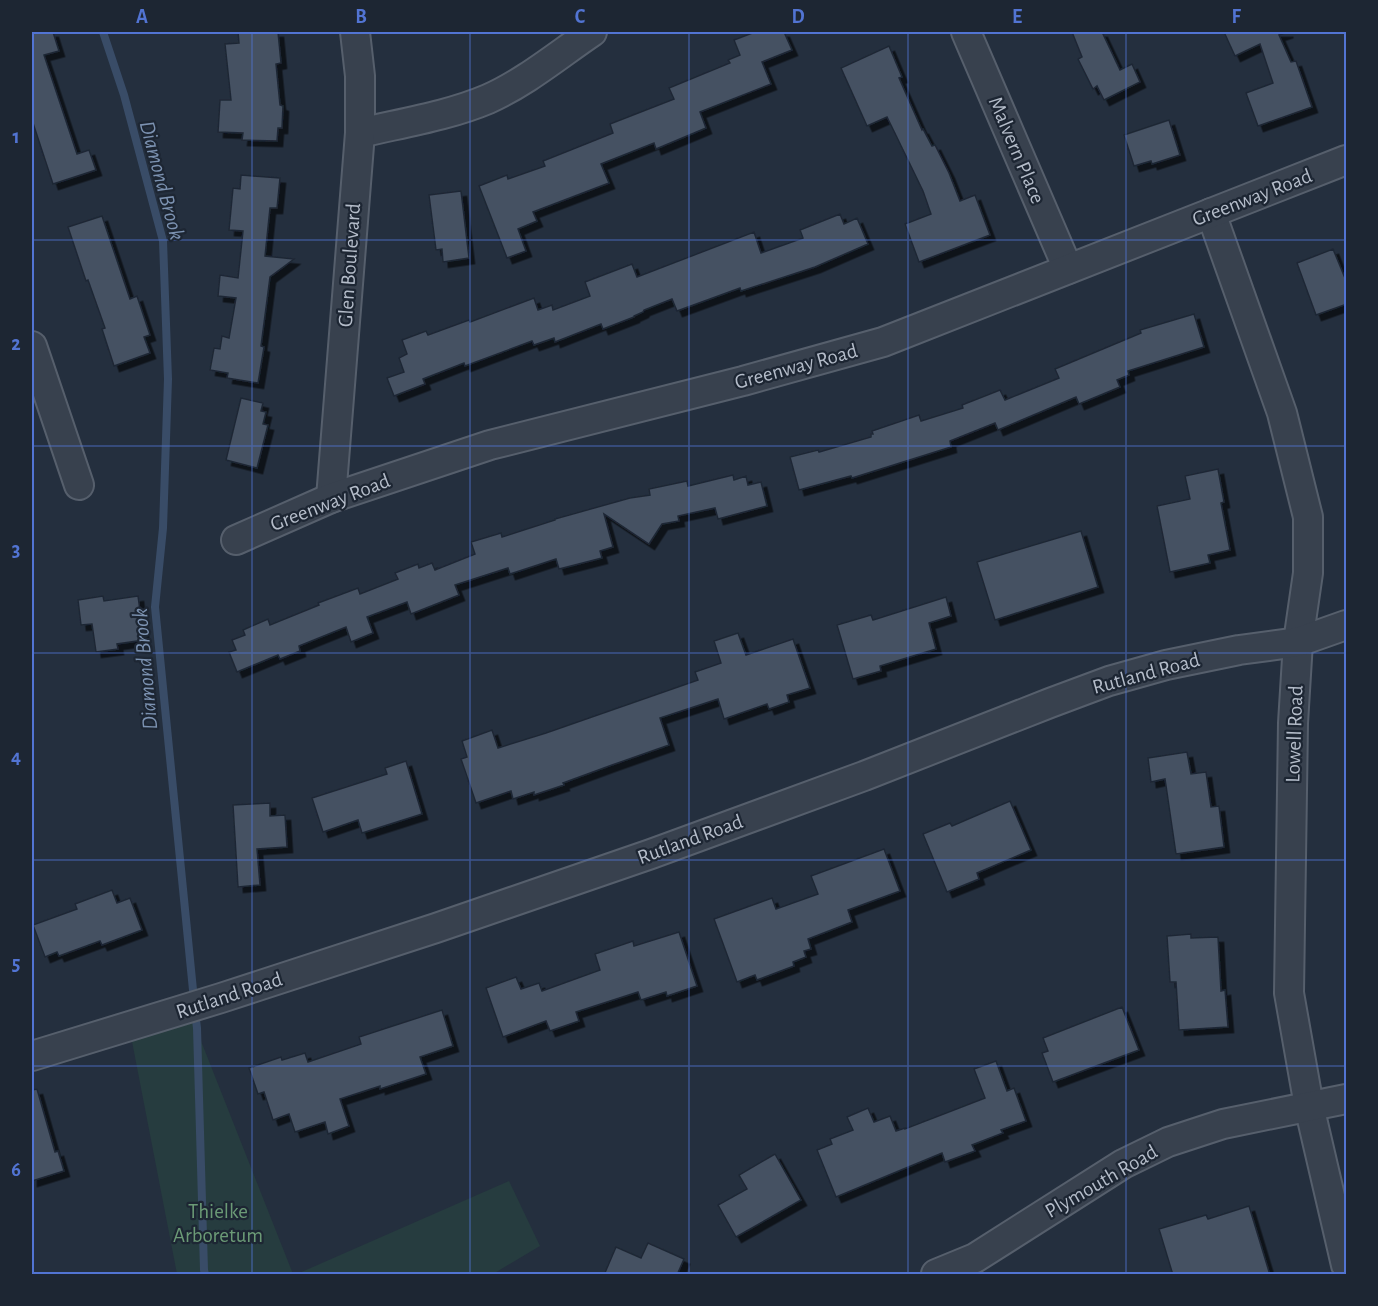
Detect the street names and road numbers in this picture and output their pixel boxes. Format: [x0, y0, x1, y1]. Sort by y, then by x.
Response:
street label: Malvern Place [985, 94, 1049, 207]
street label: Greenway Road [1190, 165, 1315, 230]
street label: Glen Boulevard [335, 202, 364, 328]
street label: Greenway Road [732, 340, 860, 393]
street label: Greenway Road [268, 470, 393, 535]
street label: Rutland Road [1090, 649, 1202, 698]
street label: Lowell Road [1282, 685, 1307, 783]
street label: Rutland Road [635, 811, 746, 868]
street label: Rutland Road [173, 968, 285, 1023]
street label: Plymouth Road [1042, 1141, 1161, 1222]

